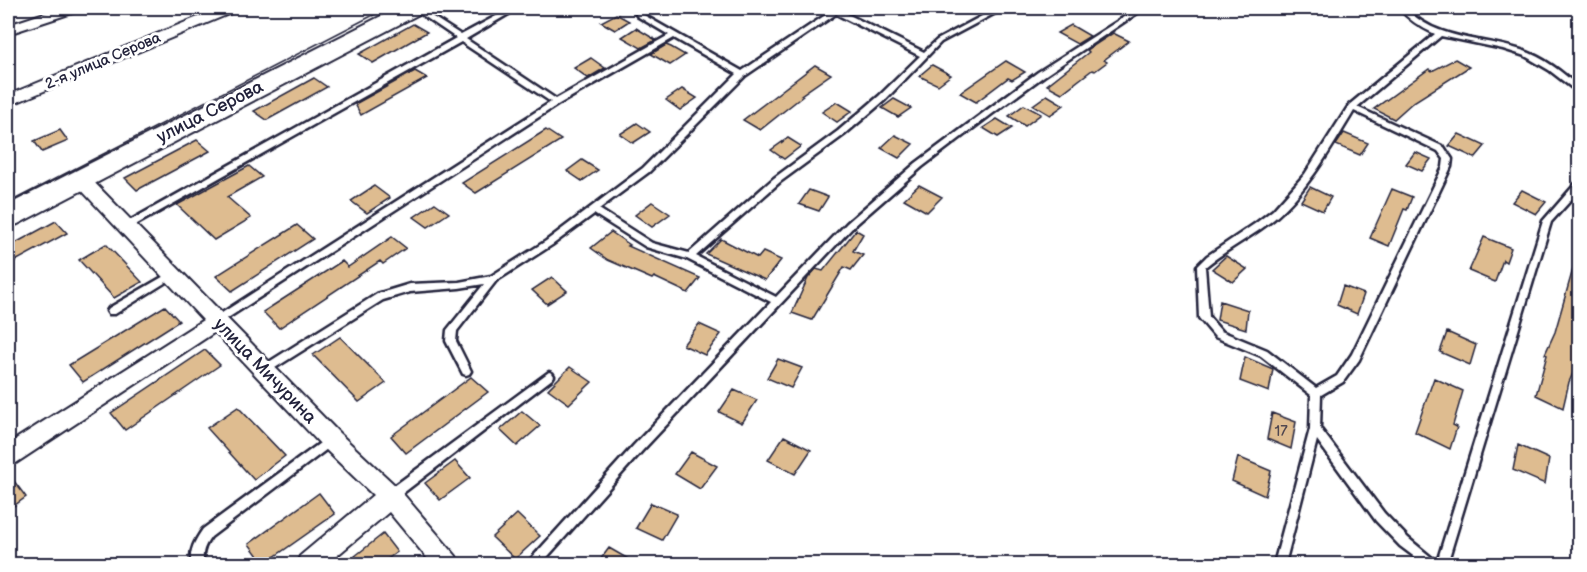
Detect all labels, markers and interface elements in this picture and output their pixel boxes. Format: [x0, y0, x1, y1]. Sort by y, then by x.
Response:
street label: 2-я улица Серова [42, 28, 164, 94]
street label: улица Серова [153, 76, 267, 148]
street label: улица Мичурина [209, 314, 321, 428]
house number: 17 [1274, 422, 1288, 441]

